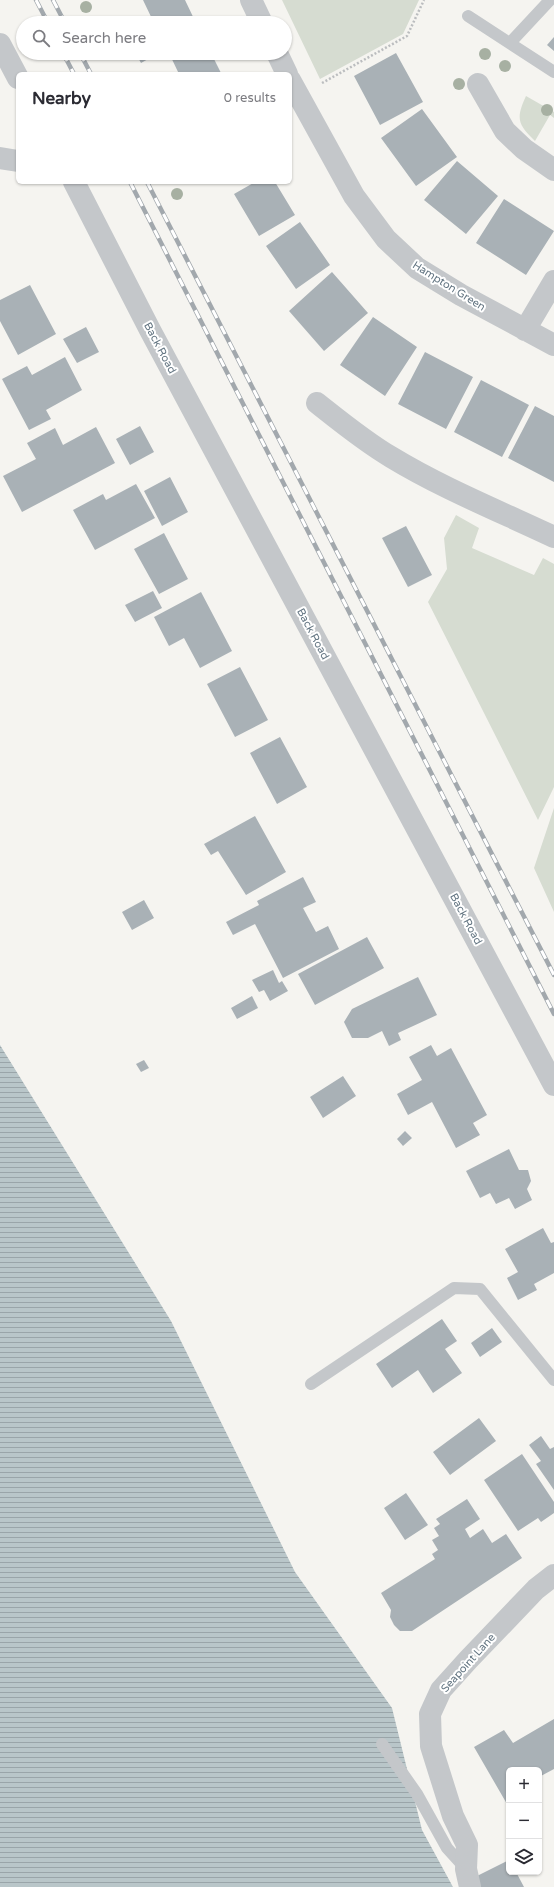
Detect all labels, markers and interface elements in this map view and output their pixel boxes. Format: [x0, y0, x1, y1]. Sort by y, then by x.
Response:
search box [16, 16, 292, 60]
icon: search [30, 27, 52, 49]
text: Search here [62, 29, 146, 47]
text: Nearby [32, 88, 91, 109]
text: 0 results [224, 90, 276, 106]
street label: Hampton Green [410, 258, 488, 314]
street label: Back Road [141, 320, 179, 376]
street label: Back Road [294, 606, 332, 662]
street label: Back Road [447, 891, 485, 947]
street label: Seapoint Lane [438, 1631, 498, 1695]
map controls [506, 1767, 542, 1875]
button: + [506, 1767, 542, 1803]
button: − [506, 1803, 542, 1839]
button: layers [506, 1839, 542, 1875]

